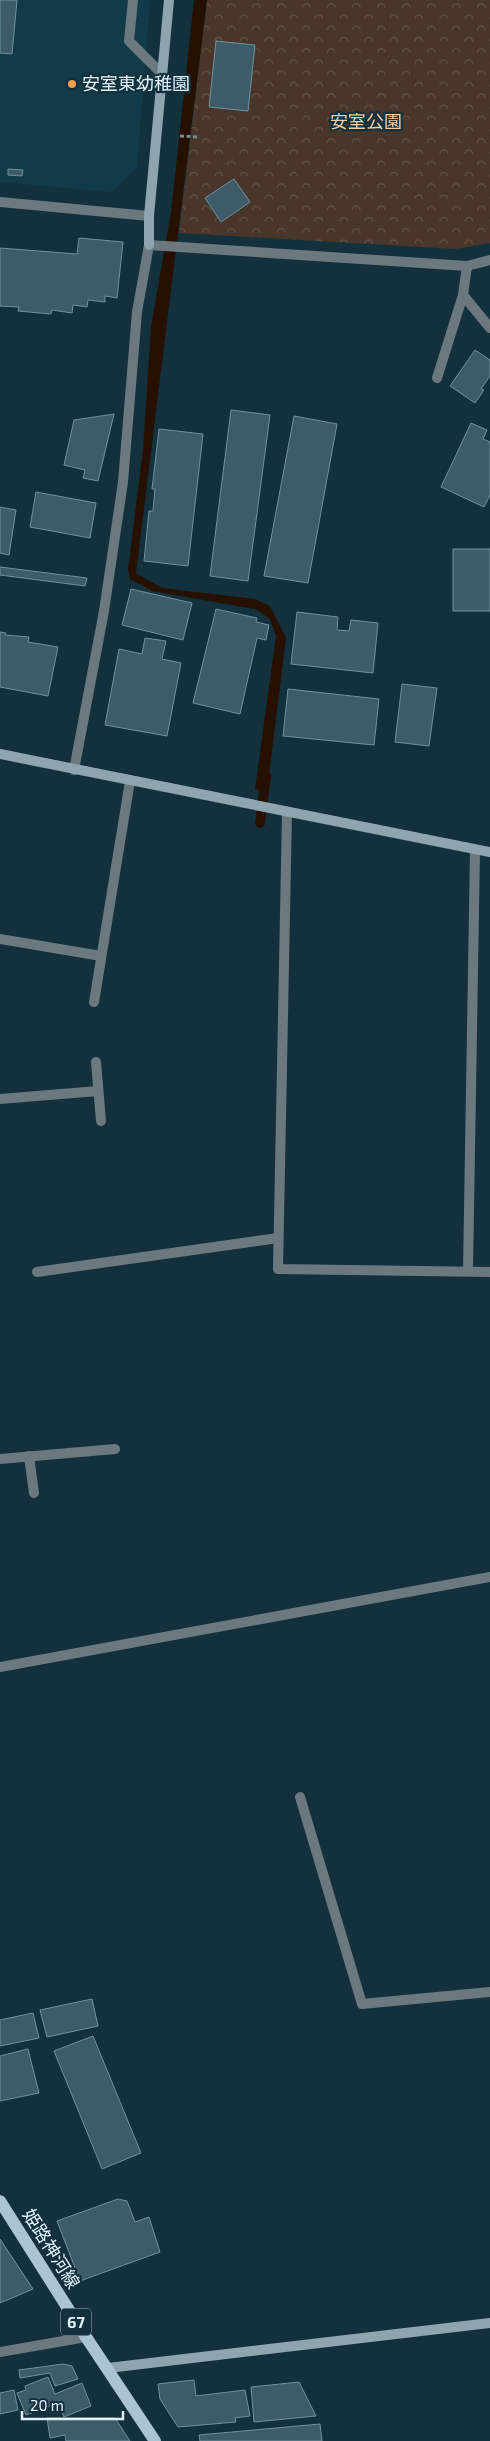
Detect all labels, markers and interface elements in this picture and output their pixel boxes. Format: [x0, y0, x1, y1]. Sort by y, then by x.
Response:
place label: 安室東幼稚園 [82, 72, 190, 94]
marker: 安室東幼稚園 [66, 78, 78, 90]
park label: 安室公園 [330, 110, 402, 132]
street label: 姫路神河線 [19, 2204, 85, 2292]
road number: 67 [61, 2308, 91, 2336]
scale bar [22, 2388, 124, 2420]
text: 20 m [30, 2396, 64, 2414]

